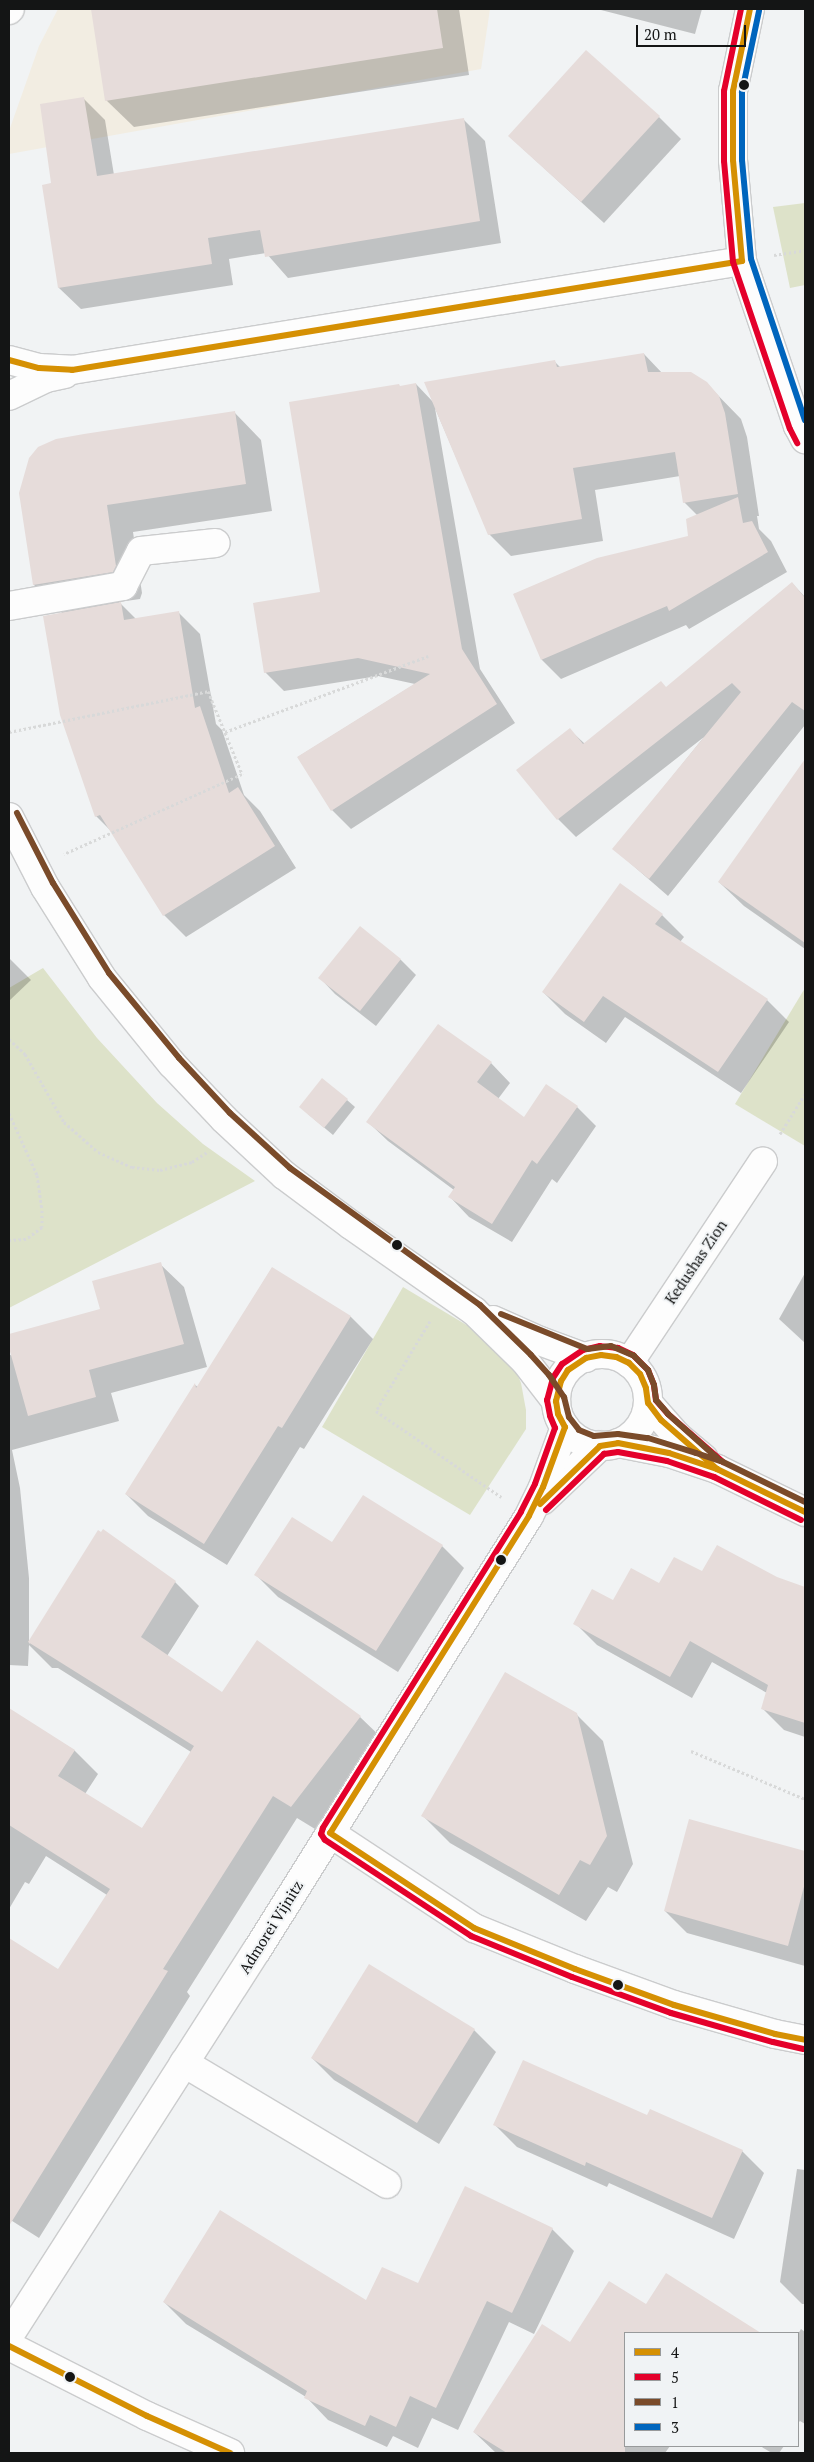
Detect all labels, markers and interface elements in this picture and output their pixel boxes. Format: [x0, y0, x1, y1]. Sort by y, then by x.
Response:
scale bar [639, 15, 749, 47]
text: 20 m [644, 24, 677, 44]
unlabelled marker [739, 80, 749, 90]
street label: Kedushas Zion [661, 1217, 731, 1307]
unlabelled marker [392, 1240, 402, 1250]
unlabelled marker [496, 1555, 506, 1565]
street label: Admorei Vijnitz [235, 1877, 307, 1977]
unlabelled marker [613, 1980, 623, 1990]
legend [624, 2332, 799, 2447]
text: 4 [671, 2342, 679, 2362]
text: 5 [671, 2367, 679, 2387]
unlabelled marker [65, 2372, 75, 2382]
text: 1 [671, 2392, 679, 2412]
text: 3 [671, 2417, 679, 2437]

